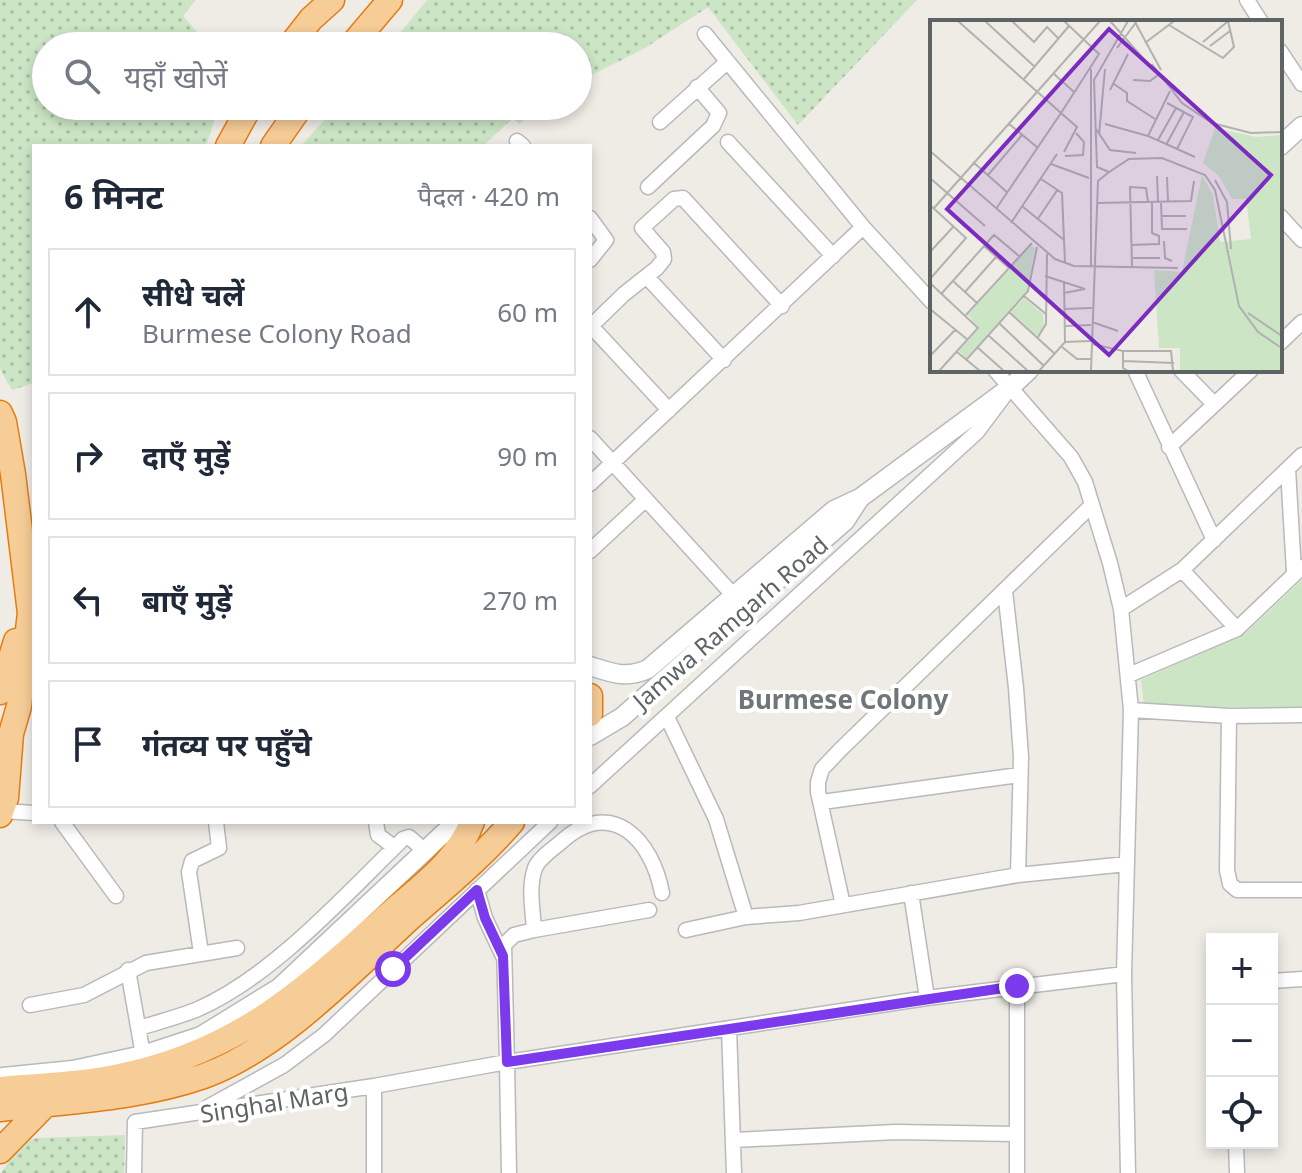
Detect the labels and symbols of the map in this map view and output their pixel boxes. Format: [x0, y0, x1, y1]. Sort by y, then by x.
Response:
inset map [930, 20, 1282, 372]
street label: Jamwa Ramgarh Road [624, 528, 835, 717]
district label: Burmese Colony [738, 681, 948, 717]
route start [375, 951, 411, 987]
route end [999, 968, 1035, 1004]
street label: Singhal Marg [198, 1074, 350, 1130]

